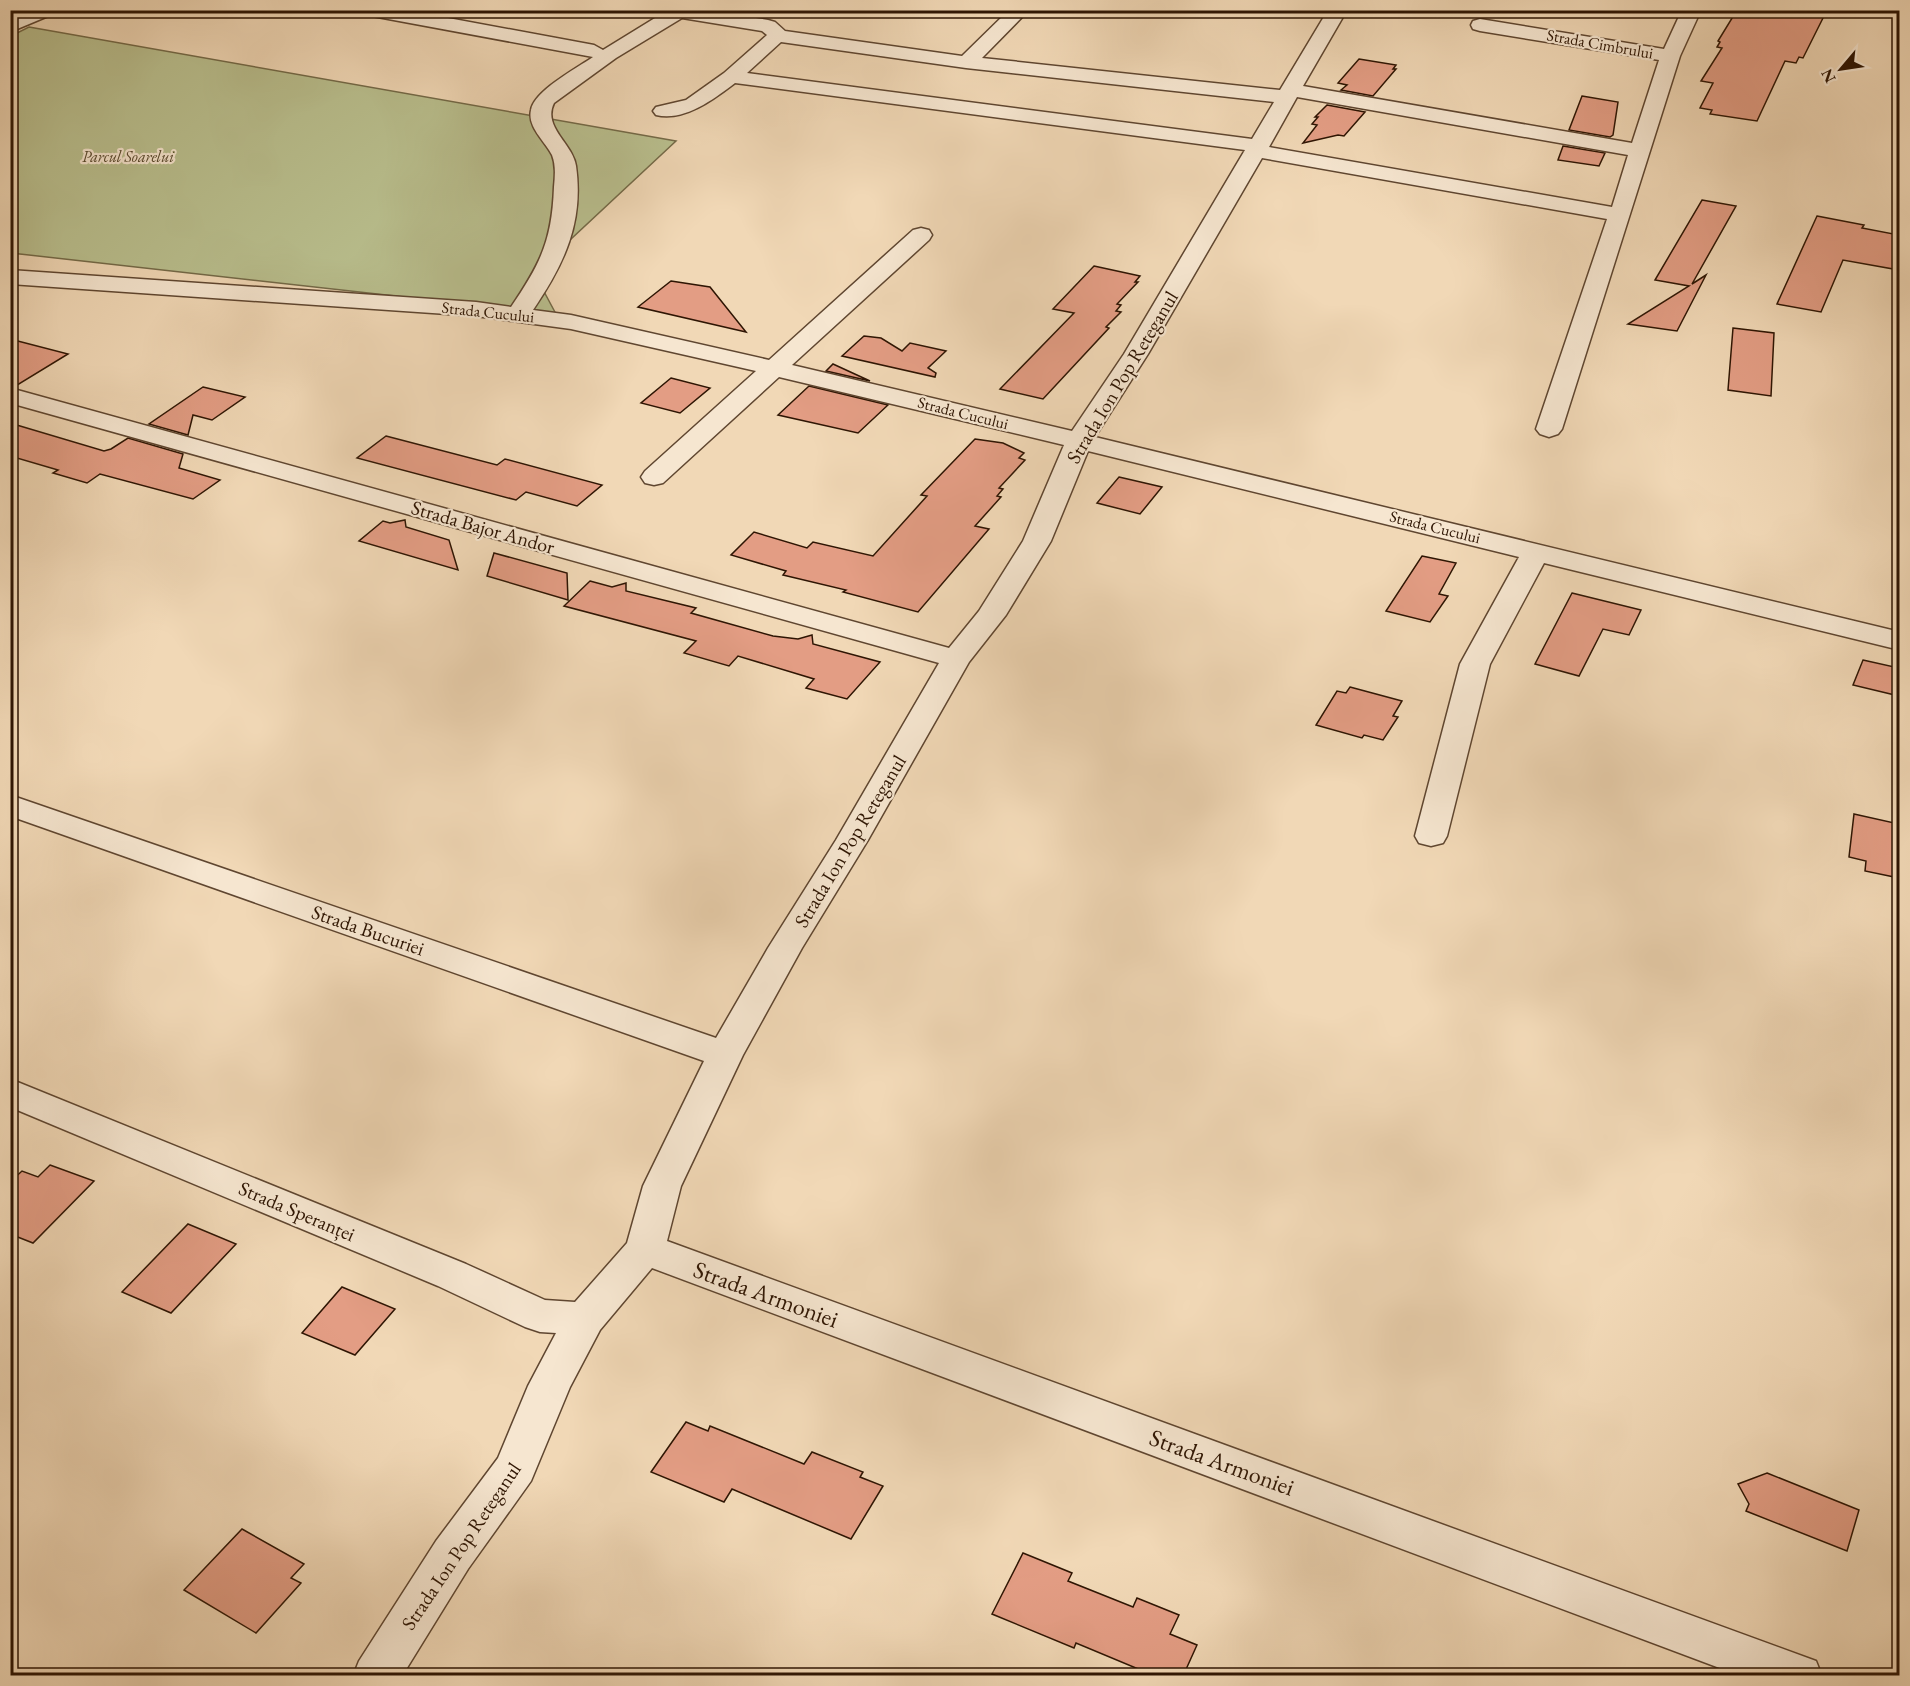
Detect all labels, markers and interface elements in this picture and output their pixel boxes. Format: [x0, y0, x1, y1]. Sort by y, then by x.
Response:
street label: Strada Cimbrului [1545, 24, 1655, 64]
north arrow [1811, 39, 1871, 99]
text: N [1816, 65, 1841, 87]
park label: Parcul Soarelui [82, 146, 175, 167]
street label: Strada Ion Pop Reteganul [1060, 286, 1184, 468]
street label: Strada Cucului [441, 297, 535, 327]
street label: Strada Cucului [915, 392, 1011, 434]
street label: Strada Bajor Andor [408, 494, 558, 560]
street label: Strada Cucului [1387, 506, 1483, 548]
street label: Strada Ion Pop Reteganul [788, 750, 912, 932]
street label: Strada Bucuriei [308, 899, 428, 961]
street label: Strada Speranței [235, 1175, 359, 1247]
street label: Strada Armoniei [689, 1253, 843, 1335]
street label: Strada Armoniei [1145, 1421, 1299, 1503]
street label: Strada Ion Pop Reteganul [395, 1457, 527, 1635]

